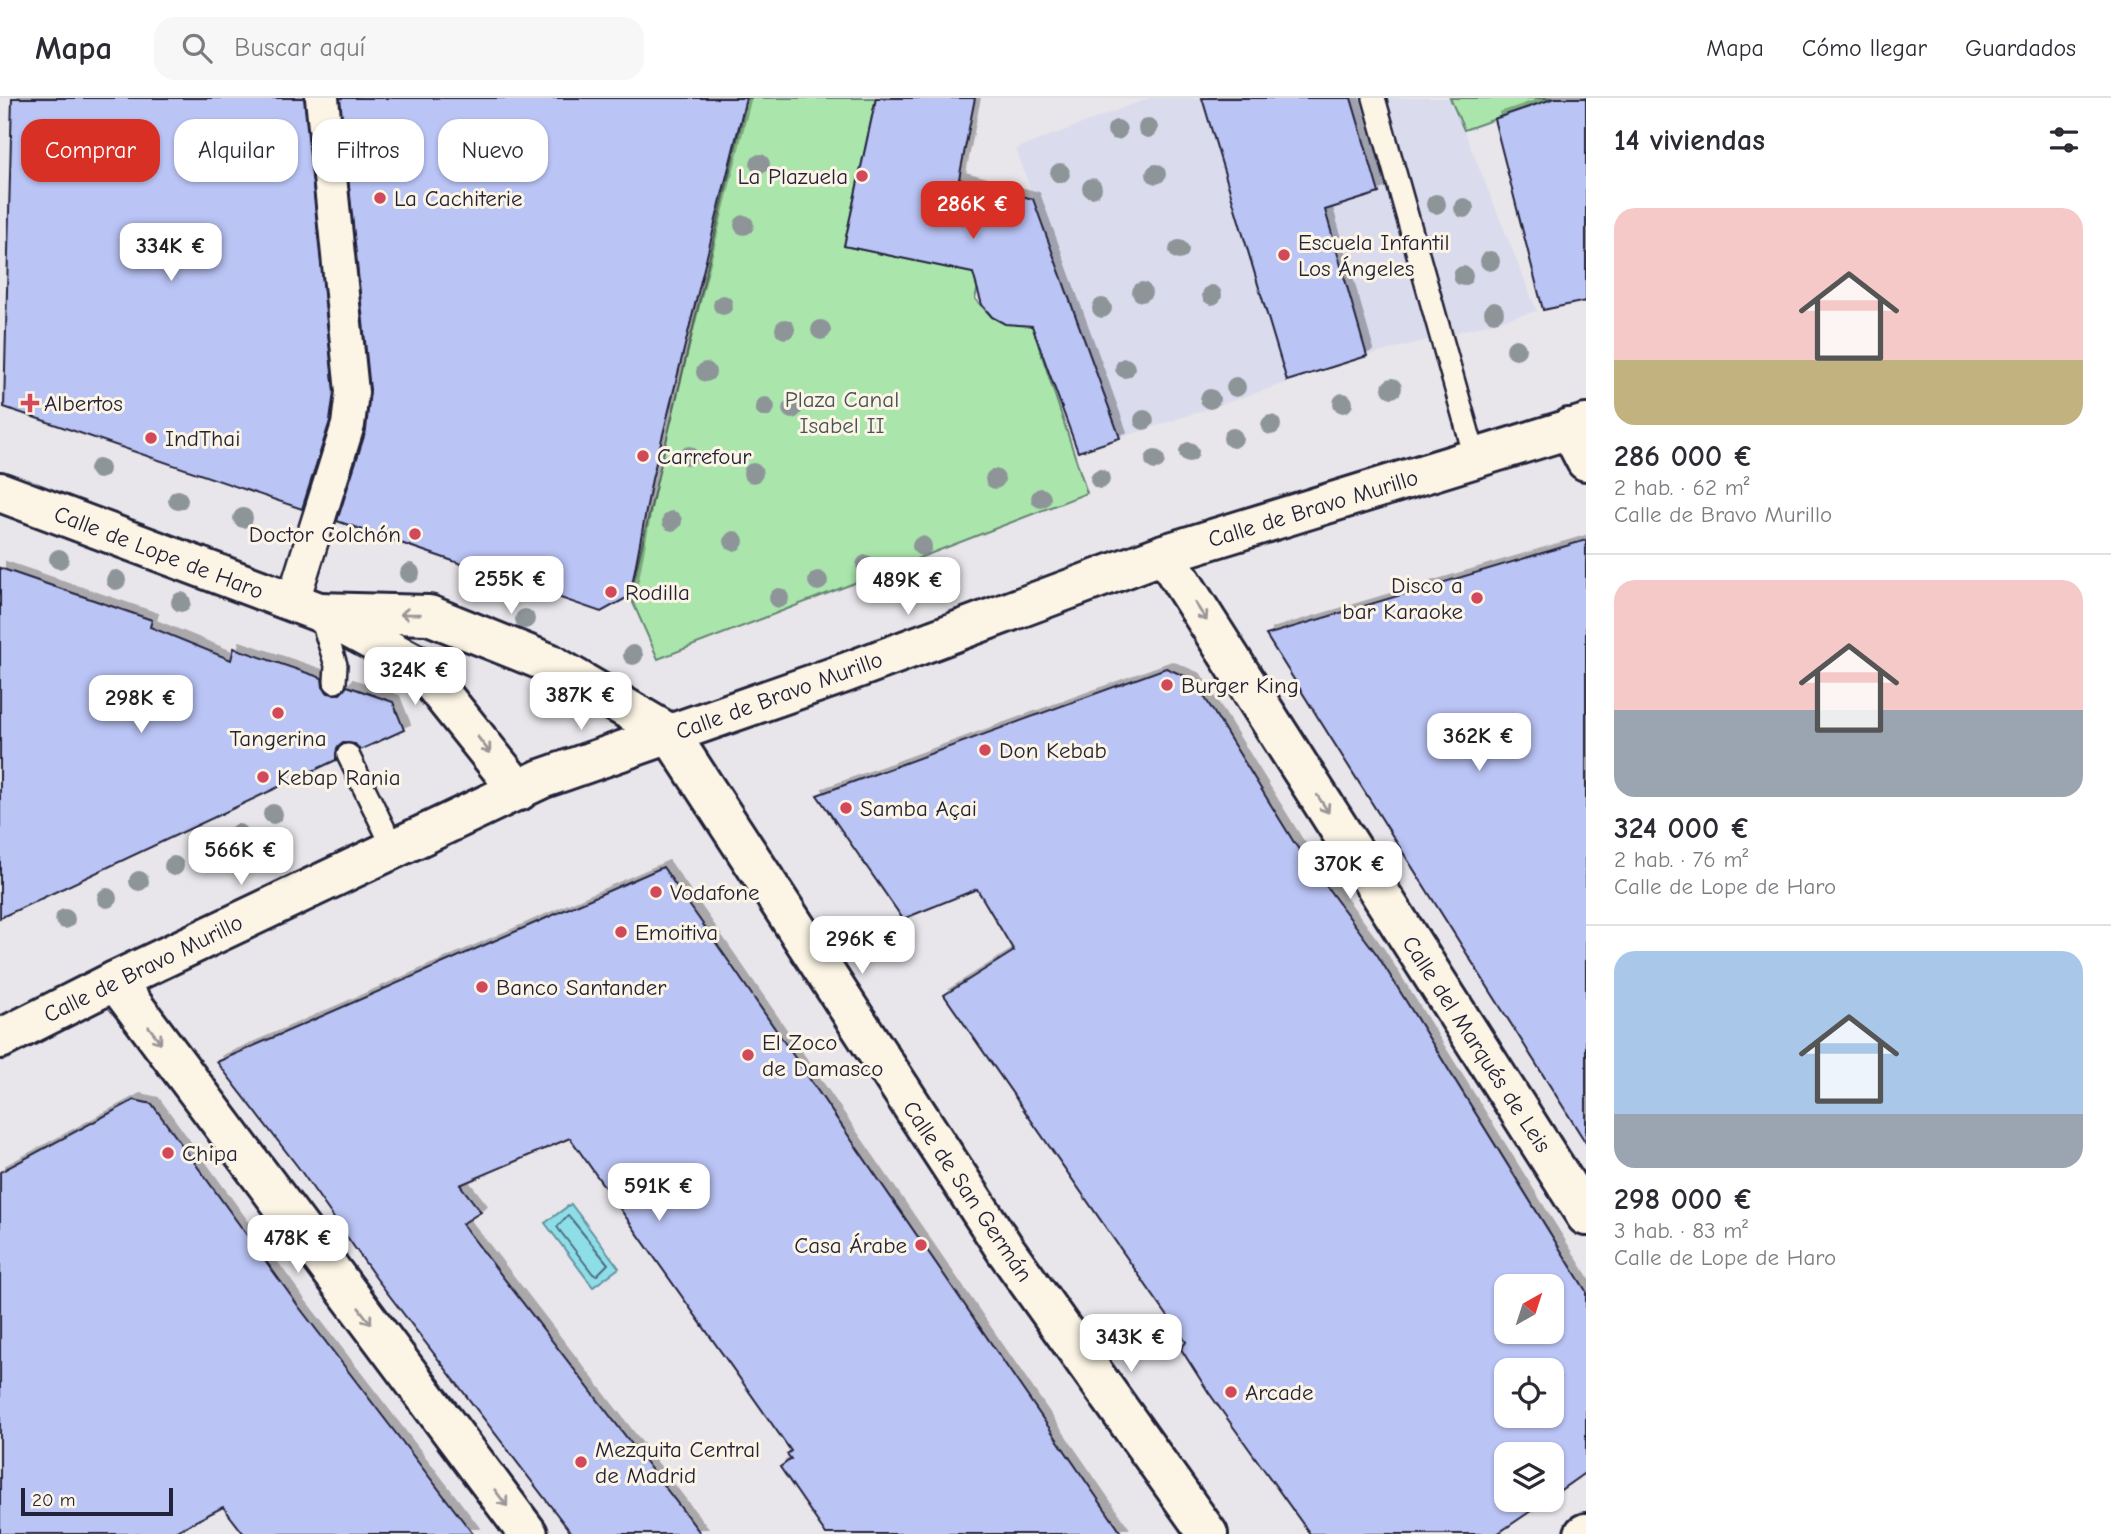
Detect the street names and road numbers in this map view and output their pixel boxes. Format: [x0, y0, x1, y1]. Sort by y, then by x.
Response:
street label: Calle de Bravo Murillo [1205, 464, 1421, 553]
street label: Calle de Lope de Haro [50, 500, 267, 605]
street label: Calle de Bravo Murillo [672, 645, 886, 745]
street label: Calle de Bravo Murillo [39, 909, 247, 1028]
street label: Calle del Marqués de Leis [1396, 931, 1557, 1158]
street label: Calle de San Germán [897, 1096, 1038, 1287]

